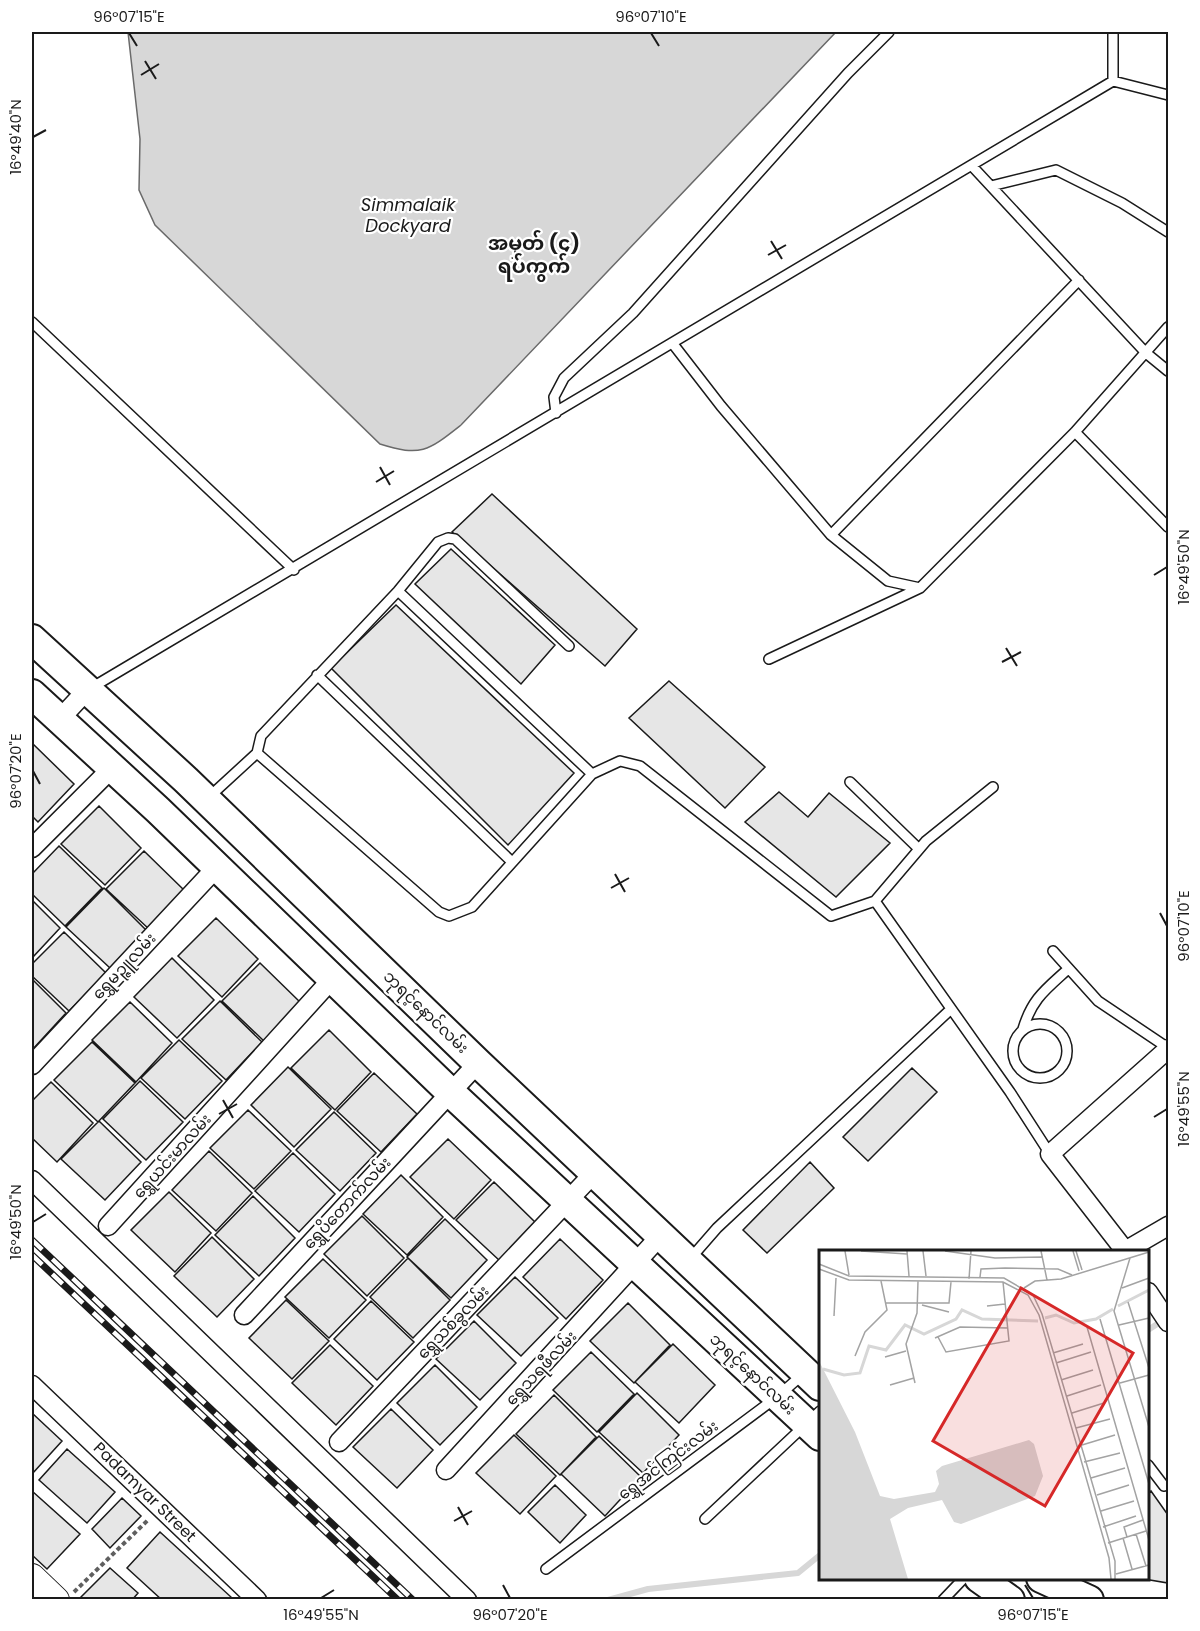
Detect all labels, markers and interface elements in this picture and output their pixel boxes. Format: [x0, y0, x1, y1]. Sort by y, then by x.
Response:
text: 96°07'15"E [93, 6, 165, 27]
text: 96°07'10"E [615, 6, 687, 27]
text: 16°49'40"N [5, 99, 26, 175]
water label: Simmalaik Dockyard [361, 192, 456, 238]
district label: အမှတ် (၄) ရပ်ကွက် [488, 229, 580, 282]
text: 16°49'50"N [1173, 529, 1194, 605]
text: 96°07'20"E [5, 733, 26, 809]
text: 96°07'10"E [1173, 890, 1194, 962]
street label: ရွှေမဉ္ဇူလမ်း [87, 927, 163, 1006]
street label: ဘုရင့်နောင်လမ်း [376, 965, 474, 1061]
text: 16°49'55"N [1173, 1071, 1194, 1147]
street label: ရွှေယင်းမာလမ်း [128, 1108, 218, 1205]
street label: ရွှေပိတောက်လမ်း [298, 1152, 398, 1256]
text: 16°49'50"N [5, 1184, 26, 1260]
inset map [819, 1250, 1149, 1580]
street label: ရွှေသစ်ခွလမ်း [412, 1280, 496, 1366]
street label: ရွှေသရဖီလမ်း [500, 1325, 583, 1412]
street label: ဘုရင့်နောင်လမ်း [703, 1328, 801, 1422]
street label: ရွှေအင်ကြင်းလမ်း [613, 1415, 724, 1507]
street label: Padamyar Street [88, 1437, 202, 1547]
text: 16°49'55"N [283, 1604, 359, 1625]
text: 96°07'20"E [472, 1604, 548, 1625]
text: 96°07'15"E [997, 1604, 1069, 1625]

